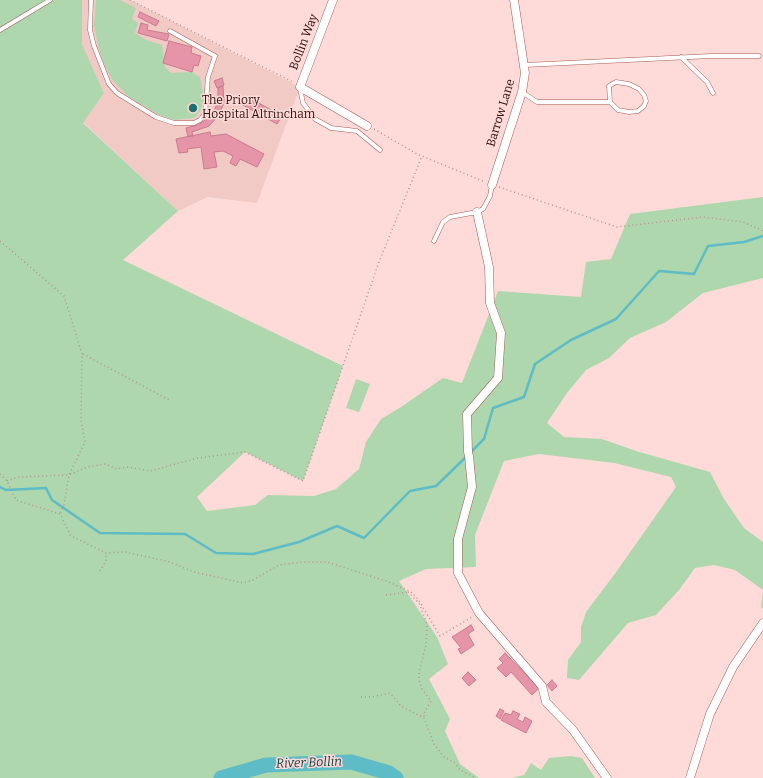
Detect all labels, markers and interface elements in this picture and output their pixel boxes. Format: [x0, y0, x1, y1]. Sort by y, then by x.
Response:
street label: Bollin Way [287, 12, 321, 72]
street label: Barrow Lane [484, 77, 518, 149]
place label: The Priory Hospital Altrincham [202, 94, 315, 122]
marker: The Priory Hospital Altrincham [187, 102, 199, 114]
water label: River Bollin [276, 754, 342, 772]

